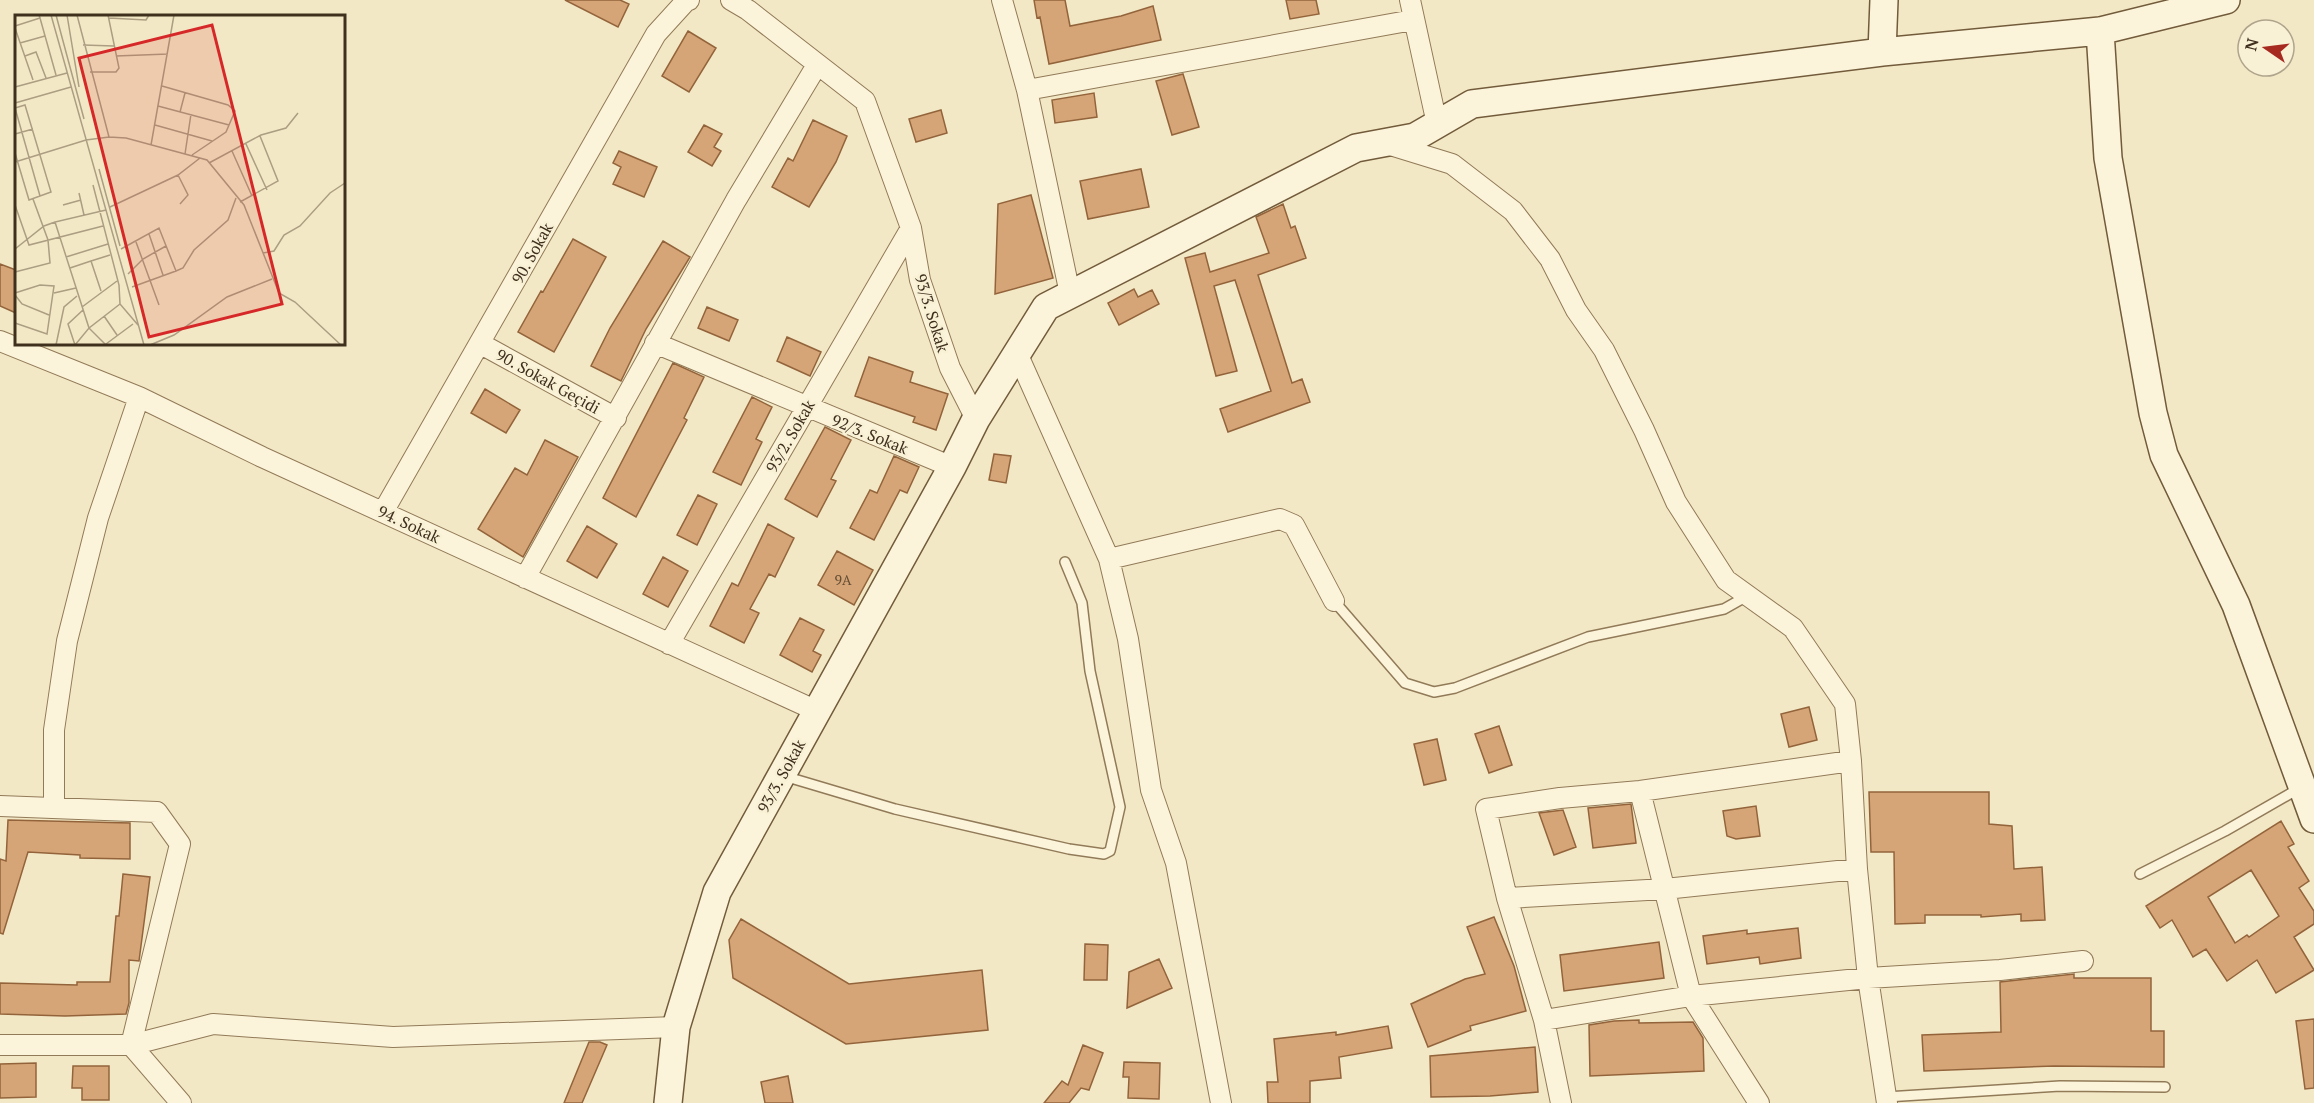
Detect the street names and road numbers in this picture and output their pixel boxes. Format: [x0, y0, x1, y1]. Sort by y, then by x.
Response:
street label: 90. Sokak [506, 218, 558, 288]
street label: 93/3. Sokak [910, 271, 955, 356]
street label: 90. Sokak Geçidi [492, 343, 604, 419]
street label: 93/2. Sokak [760, 395, 820, 476]
street label: 92/3. Sokak [828, 409, 912, 460]
street label: 94. Sokak [374, 500, 445, 548]
street label: 93/3. Sokak [752, 735, 811, 817]

